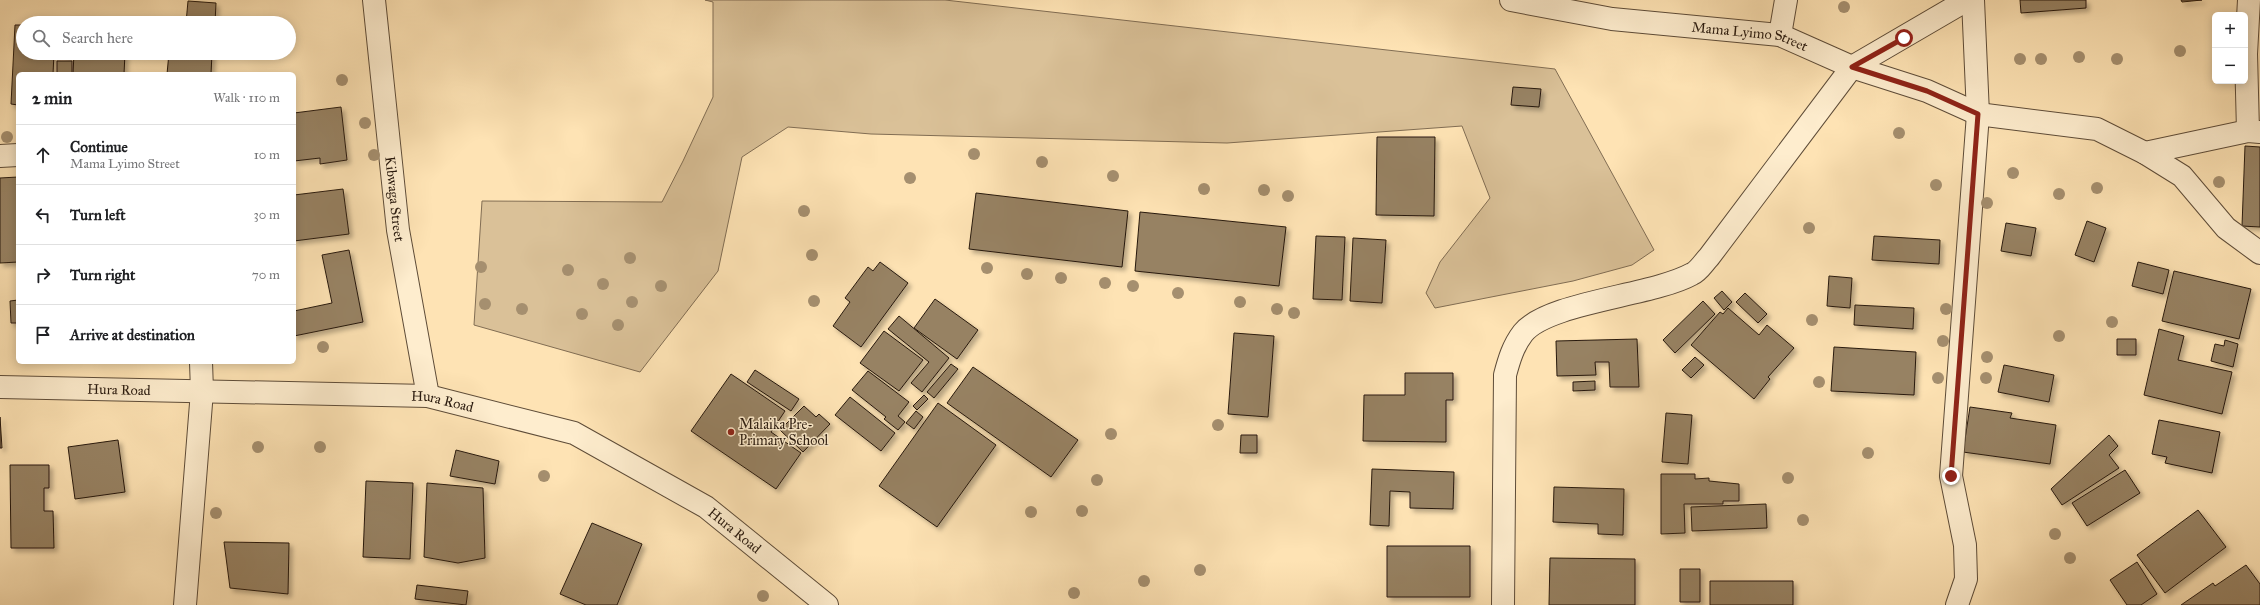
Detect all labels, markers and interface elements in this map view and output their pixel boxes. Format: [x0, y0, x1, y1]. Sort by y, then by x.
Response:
map controls [2212, 12, 2248, 84]
button: + [2212, 12, 2248, 48]
search box [16, 16, 296, 60]
street label: Mama Lyimo Street [1691, 19, 1810, 55]
icon: search [30, 27, 52, 49]
text: Search here [62, 29, 133, 47]
route start [1895, 29, 1913, 47]
button: − [2212, 48, 2248, 84]
text: 2 min [32, 88, 72, 109]
text: Walk · 110 m [213, 90, 280, 106]
text: Continue [70, 138, 128, 156]
icon: ahead [32, 144, 54, 166]
text: 10 m [254, 147, 280, 163]
street label: Kibwaga Street [381, 155, 408, 243]
text: Mama Lyimo Street [70, 156, 180, 172]
icon: left [32, 204, 54, 226]
text: Turn left [70, 206, 126, 224]
text: 30 m [254, 207, 280, 223]
icon: right [32, 264, 54, 286]
text: Turn right [70, 266, 135, 284]
text: 70 m [252, 267, 280, 283]
icon: arrive [32, 324, 54, 346]
text: Arrive at destination [70, 326, 195, 344]
street label: Hura Road [87, 381, 151, 399]
street label: Hura Road [411, 388, 475, 416]
place label: Malaika Pre- Primary School [739, 416, 828, 449]
marker: Malaika Pre- Primary School [726, 427, 736, 437]
route end [1942, 467, 1960, 485]
street label: Hura Road [704, 504, 764, 557]

